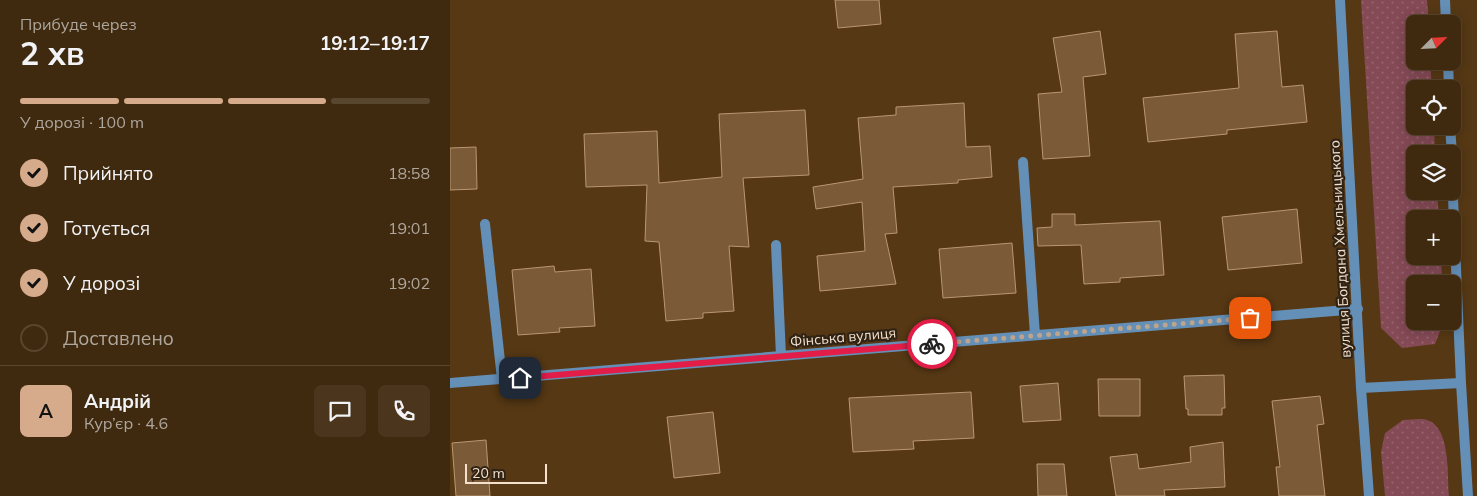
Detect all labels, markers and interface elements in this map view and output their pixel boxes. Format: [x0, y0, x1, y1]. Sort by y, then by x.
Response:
text: Прибуде через [20, 14, 137, 34]
north arrow [1406, 15, 1461, 70]
map controls [1406, 15, 1461, 330]
text: 19:12–19:17 [320, 31, 430, 55]
text: 2 хв [20, 33, 85, 73]
button: locate [1406, 80, 1461, 135]
text: У дорозі · 100 m [20, 112, 144, 132]
street label: вулиця Богдана Хмельницького [1325, 140, 1355, 358]
button: layers [1406, 145, 1461, 200]
icon: check [20, 159, 48, 187]
text: Прийнято [63, 161, 153, 185]
text: 18:58 [388, 163, 430, 183]
button: + [1406, 210, 1461, 265]
icon: check [20, 214, 48, 242]
text: Готується [63, 216, 150, 240]
text: 19:01 [388, 218, 430, 238]
icon: check [20, 269, 48, 297]
text: У дорозі [63, 271, 140, 295]
text: 19:02 [388, 273, 430, 293]
button: − [1406, 275, 1461, 330]
pin [1229, 297, 1271, 339]
icon: bag [1236, 304, 1264, 332]
courier [907, 319, 957, 369]
street label: Фінська вулиця [789, 323, 897, 351]
text: Доставлено [63, 326, 174, 350]
icon: bike [918, 330, 946, 358]
pin [499, 357, 541, 399]
icon: home [506, 364, 534, 392]
button: chat [314, 385, 366, 437]
button: phone [378, 385, 430, 437]
text: Андрій [84, 389, 151, 413]
text: А [39, 399, 53, 423]
text: Кур’єр · 4.6 [84, 413, 168, 433]
scale bar [465, 461, 548, 484]
text: 20 m [472, 464, 505, 482]

